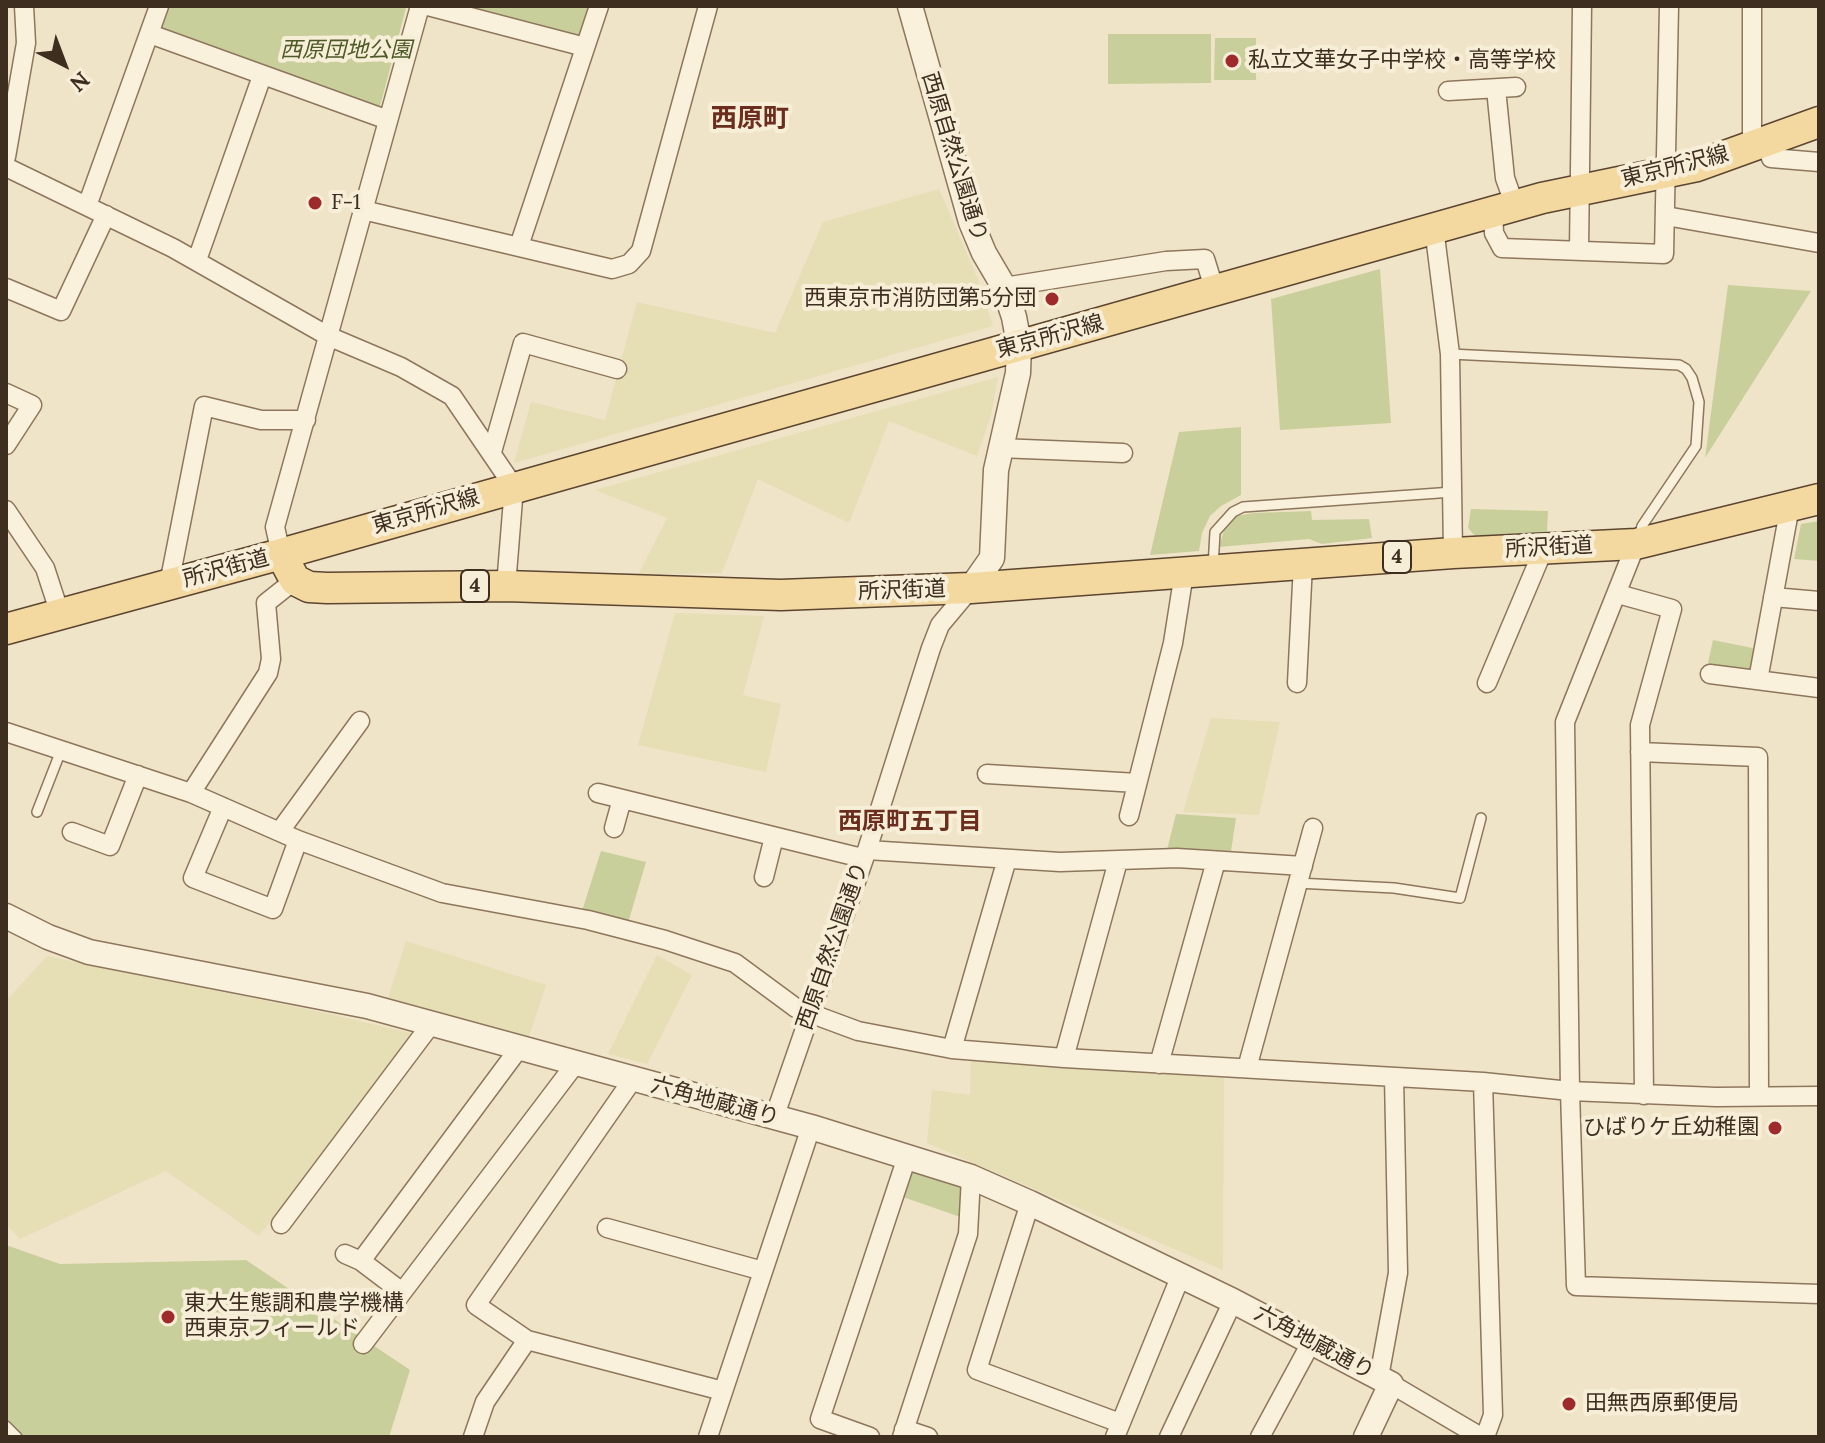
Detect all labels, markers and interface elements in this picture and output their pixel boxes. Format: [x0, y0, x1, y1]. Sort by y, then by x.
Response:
north arrow [24, 24, 104, 104]
park label: 西原団地公園 [280, 38, 412, 64]
place label: 私立文華女子中学校・高等学校 [1248, 48, 1556, 74]
marker: 私立文華女子中学校・高等学校 [1223, 52, 1241, 70]
text: N [64, 66, 96, 98]
street label: 西原自然公園通り [916, 69, 992, 245]
district label: 西原町 [711, 104, 789, 136]
street label: 東京所沢線 [1618, 141, 1732, 193]
place label: F-1 [331, 190, 361, 216]
marker: F-1 [306, 194, 324, 212]
place label: 西東京市消防団第5分団 [804, 286, 1036, 312]
marker: 西東京市消防団第5分団 [1043, 290, 1061, 308]
street label: 東京所沢線 [993, 310, 1107, 364]
street label: 東京所沢線 [369, 484, 483, 540]
street label: 所沢街道 [1504, 533, 1594, 563]
road number: 4 [1383, 541, 1411, 573]
street label: 所沢街道 [180, 545, 272, 593]
road number: 4 [461, 570, 489, 602]
street label: 所沢街道 [858, 576, 946, 606]
district label: 西原町五丁目 [838, 808, 982, 836]
street label: 西原自然公園通り [792, 858, 874, 1034]
street label: 六角地蔵通り [648, 1072, 782, 1132]
place label: ひばりケ丘幼稚園 [1583, 1115, 1759, 1141]
marker: ひばりケ丘幼稚園 [1766, 1119, 1784, 1137]
place label: 東大生態調和農学機構 西東京フィールド [184, 1291, 404, 1342]
street label: 六角地蔵通り [1250, 1300, 1378, 1386]
marker: 東大生態調和農学機構 西東京フィールド [159, 1308, 177, 1326]
place label: 田無西原郵便局 [1585, 1391, 1739, 1417]
marker: 田無西原郵便局 [1560, 1395, 1578, 1413]

